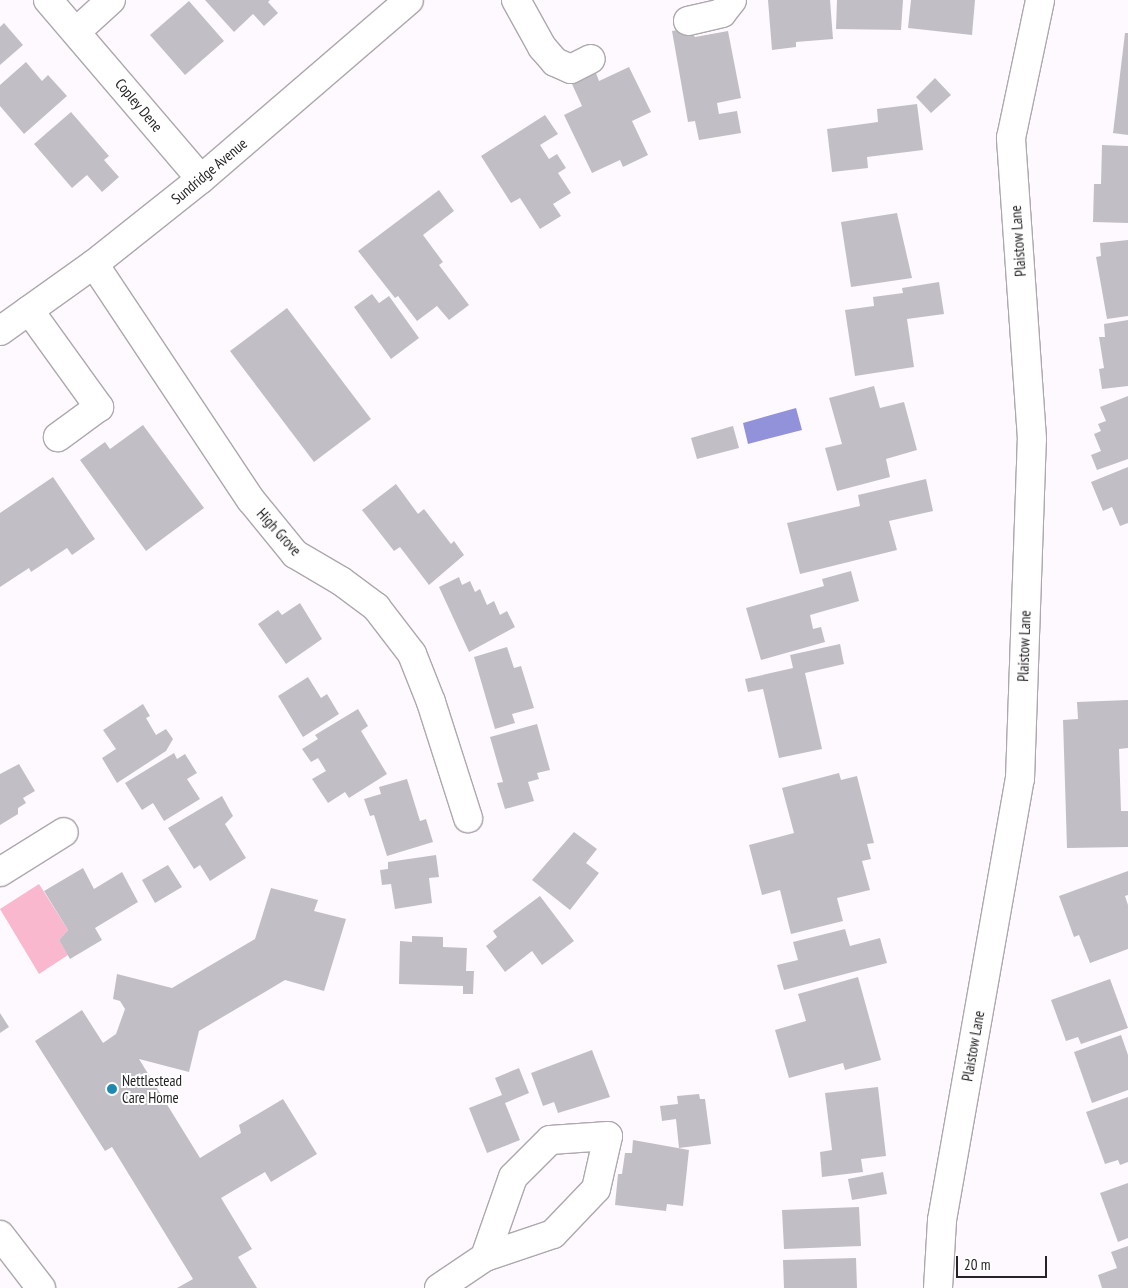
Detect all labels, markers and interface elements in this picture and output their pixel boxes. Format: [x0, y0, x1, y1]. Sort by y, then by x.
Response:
street label: Copley Dene [111, 74, 167, 136]
street label: Sundridge Avenue [167, 134, 251, 208]
street label: Plaistow Lane [1007, 205, 1029, 277]
street label: High Grove [253, 505, 305, 559]
street label: Plaistow Lane [1014, 610, 1034, 682]
street label: Plaistow Lane [958, 1009, 988, 1083]
place label: Nettlestead Care Home [122, 1071, 182, 1106]
marker: Nettlestead Care Home [106, 1083, 118, 1095]
scale bar [958, 1246, 1049, 1278]
text: 20 m [964, 1255, 990, 1274]

